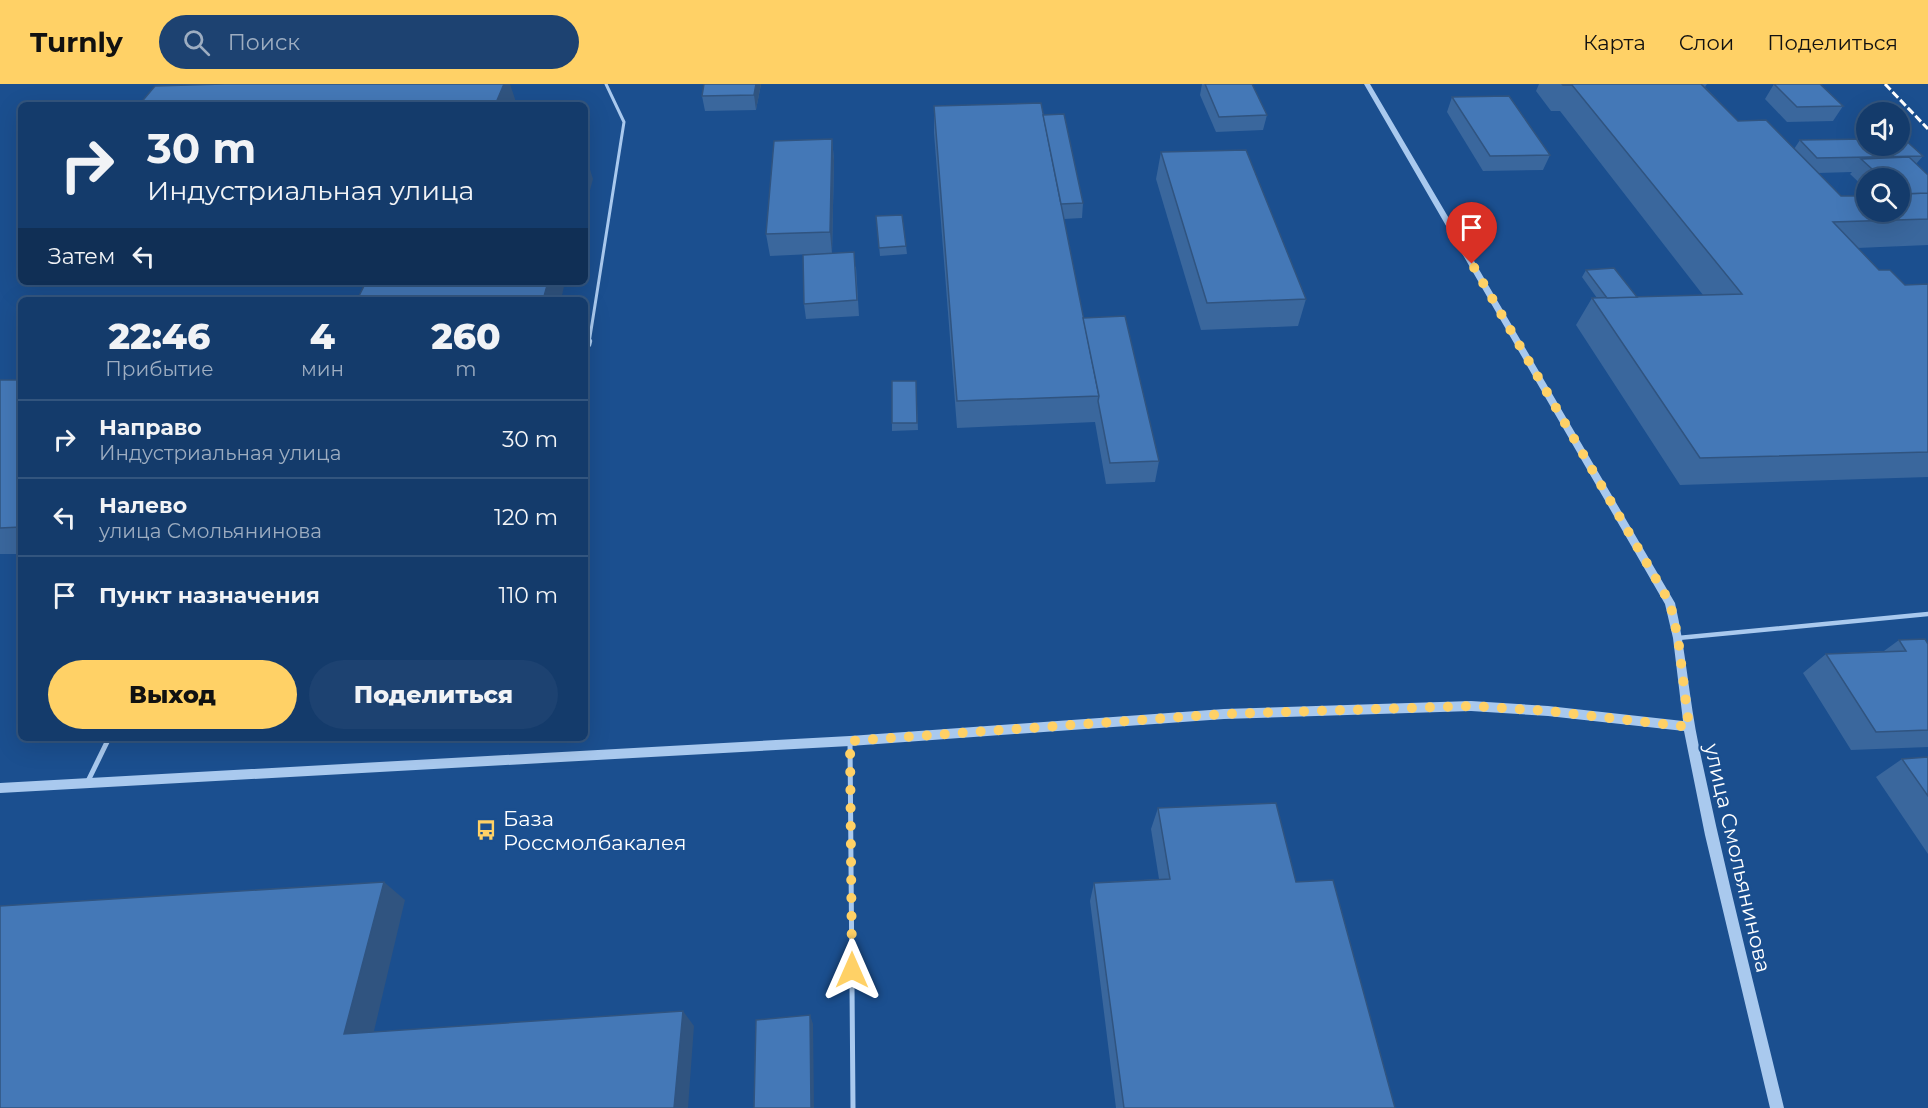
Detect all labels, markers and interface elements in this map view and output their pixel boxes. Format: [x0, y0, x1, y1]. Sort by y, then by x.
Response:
search box [159, 15, 579, 69]
text: Turnly [30, 25, 123, 59]
icon: search [180, 26, 213, 59]
text: Поиск [228, 29, 300, 56]
text: Карта [1583, 30, 1646, 55]
text: Слои [1679, 30, 1734, 55]
text: Поделиться [1767, 30, 1898, 55]
map controls [1856, 102, 1910, 222]
button: sound [1856, 102, 1910, 156]
text: 30 m [147, 122, 256, 174]
icon: right [48, 126, 126, 204]
button: search [1856, 168, 1910, 222]
text: Индустриальная улица [147, 174, 474, 207]
pin [1446, 202, 1497, 264]
icon: arrive [1455, 211, 1488, 244]
icon: left [127, 240, 160, 273]
text: Затем [48, 243, 115, 270]
text: 22:46 [109, 314, 210, 358]
text: 4 [310, 314, 335, 358]
text: 260 [431, 314, 501, 358]
text: Прибытие [105, 357, 214, 381]
text: мин [301, 357, 344, 381]
text: m [455, 357, 477, 381]
text: Направо [99, 414, 202, 441]
icon: right [48, 423, 81, 456]
text: 30 m [502, 426, 558, 453]
text: Индустриальная улица [99, 441, 341, 465]
text: Налево [99, 492, 187, 519]
icon: left [48, 501, 81, 534]
text: 120 m [494, 504, 558, 531]
text: улица Смольянинова [99, 519, 322, 543]
icon: arrive [48, 579, 81, 612]
text: Пункт назначения [99, 582, 320, 609]
text: 110 m [498, 582, 558, 609]
button: Выход [48, 660, 297, 729]
button: Поделиться [309, 660, 558, 729]
street label: улица Смольянинова [1699, 740, 1777, 975]
place label: База Россмолбакалея [503, 806, 687, 855]
bus stop icon: База Россмолбакалея [474, 818, 498, 842]
position arrow [820, 938, 884, 1002]

